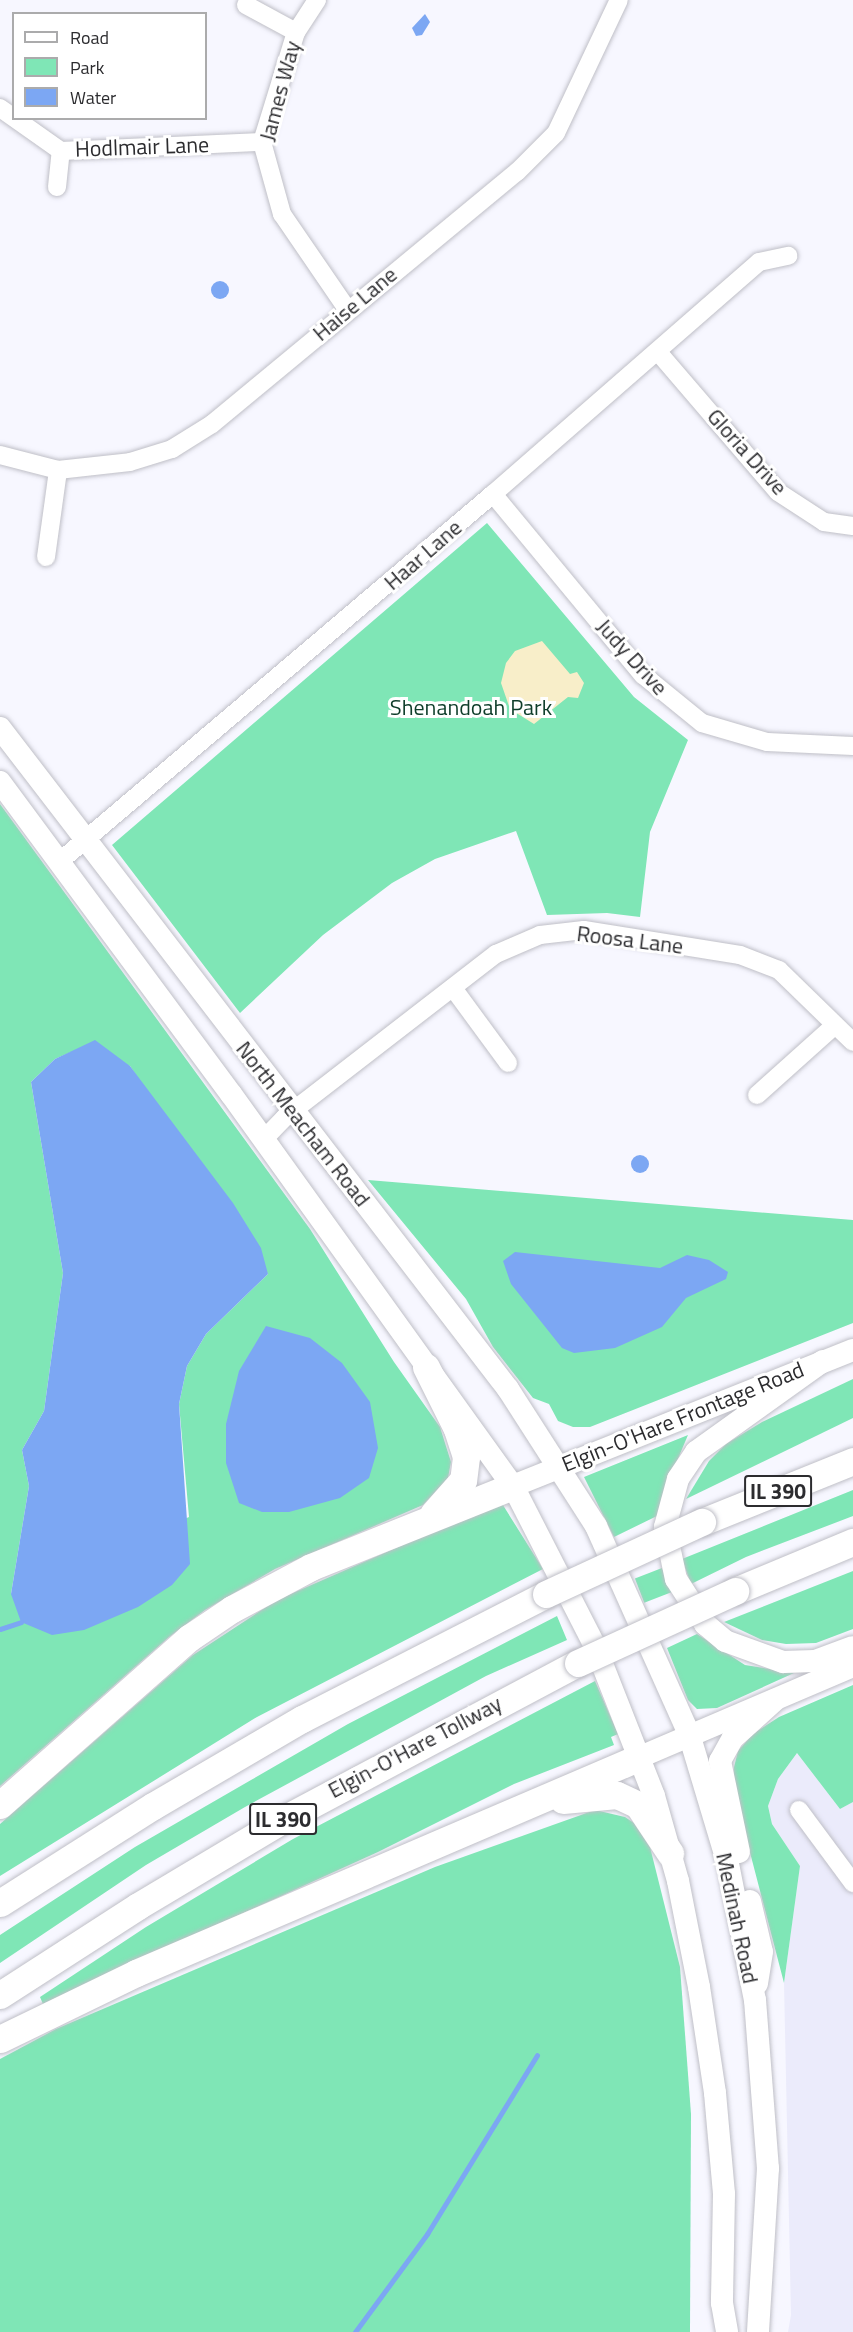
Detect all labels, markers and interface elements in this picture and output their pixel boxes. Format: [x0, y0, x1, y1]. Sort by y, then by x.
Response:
legend [12, 12, 207, 120]
text: Road [70, 24, 109, 51]
street label: James Way [254, 38, 306, 144]
text: Park [70, 54, 104, 81]
text: Water [70, 84, 116, 111]
street label: Hodlmair Lane [74, 131, 210, 163]
street label: Haise Lane [308, 261, 402, 347]
street label: Gloria Drive [702, 404, 792, 500]
street label: Haar Lane [379, 514, 467, 596]
street label: Judy Drive [591, 614, 673, 700]
park label: Shenandoah Park [390, 695, 552, 721]
street label: Roosa Lane [575, 920, 685, 960]
street label: North Meacham Road [230, 1036, 376, 1212]
street label: Elgin-O'Hare Frontage Road [558, 1356, 808, 1478]
road number: IL 390 [744, 1473, 812, 1509]
street label: Elgin-O'Hare Tollway [324, 1690, 506, 1804]
road number: IL 390 [248, 1801, 318, 1837]
street label: Medinah Road [710, 1850, 764, 1986]

